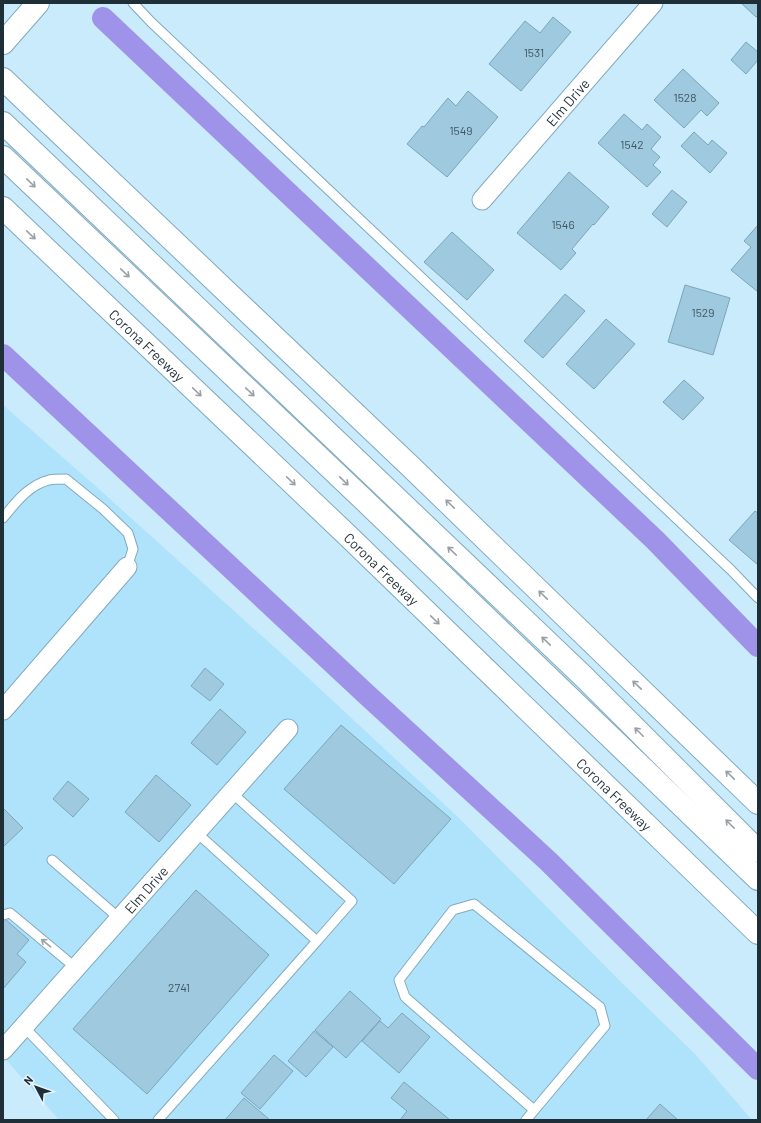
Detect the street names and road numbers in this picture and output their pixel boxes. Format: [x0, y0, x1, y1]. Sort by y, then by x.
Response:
street label: Elm Drive [542, 75, 592, 129]
street label: Corona Freeway [106, 305, 189, 385]
street label: Corona Freeway [341, 529, 423, 609]
street label: Corona Freeway [574, 754, 656, 834]
street label: Elm Drive [120, 862, 171, 916]

